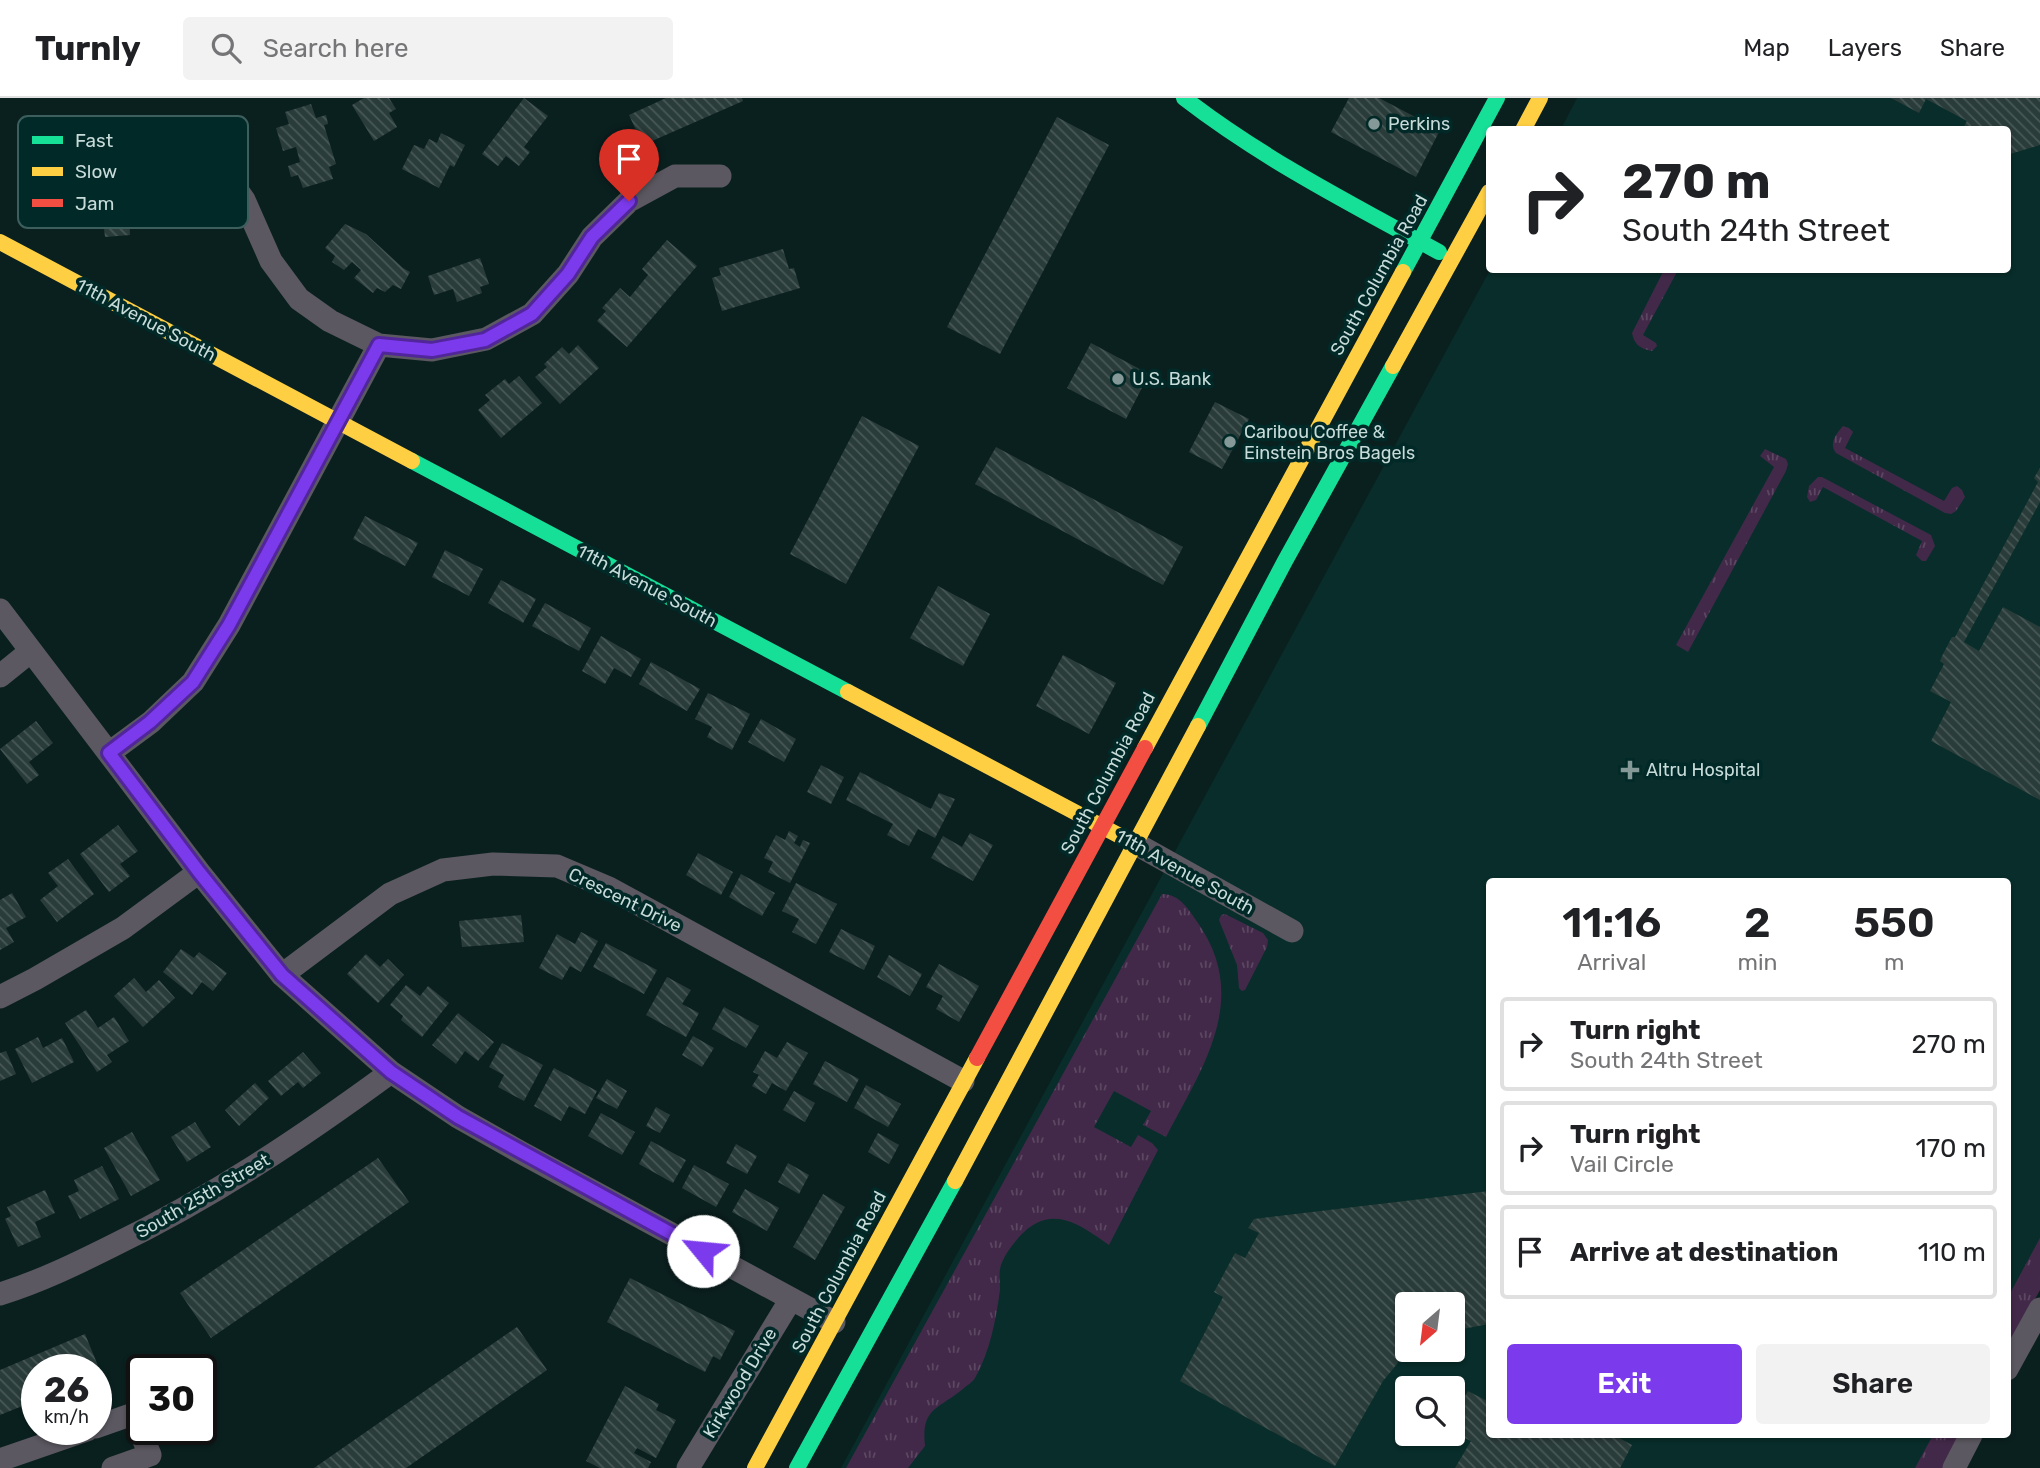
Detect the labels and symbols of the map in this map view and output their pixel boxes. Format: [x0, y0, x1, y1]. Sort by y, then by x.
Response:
place label: Perkins [1388, 113, 1450, 135]
legend [18, 116, 248, 228]
marker: Perkins [1366, 116, 1382, 132]
text: Fast [75, 129, 114, 152]
pin [599, 129, 659, 201]
text: Slow [75, 160, 117, 183]
street label: South Columbia Road [1326, 191, 1432, 359]
text: Jam [75, 192, 114, 215]
street label: 11th Avenue South [72, 274, 220, 366]
place label: U.S. Bank [1132, 368, 1212, 390]
marker: U.S. Bank [1110, 371, 1126, 387]
place label: Caribou Coffee & Einstein Bros Bagels [1244, 421, 1415, 464]
marker: Caribou Coffee & Einstein Bros Bagels [1222, 434, 1238, 450]
street label: 11th Avenue South [573, 540, 721, 632]
street label: South Columbia Road [1056, 688, 1160, 858]
place label: Altru Hospital [1646, 759, 1760, 781]
marker: Altru Hospital [1620, 760, 1640, 780]
street label: 11th Avenue South [1112, 825, 1258, 919]
street label: Crescent Drive [565, 863, 685, 937]
street label: South 25th Street [132, 1149, 274, 1243]
street label: South Columbia Road [787, 1187, 891, 1357]
position arrow [666, 1214, 740, 1288]
north arrow [1395, 1292, 1465, 1362]
street label: Kirkwood Drive [698, 1324, 782, 1442]
speed limit sign: 30 [126, 1354, 217, 1445]

